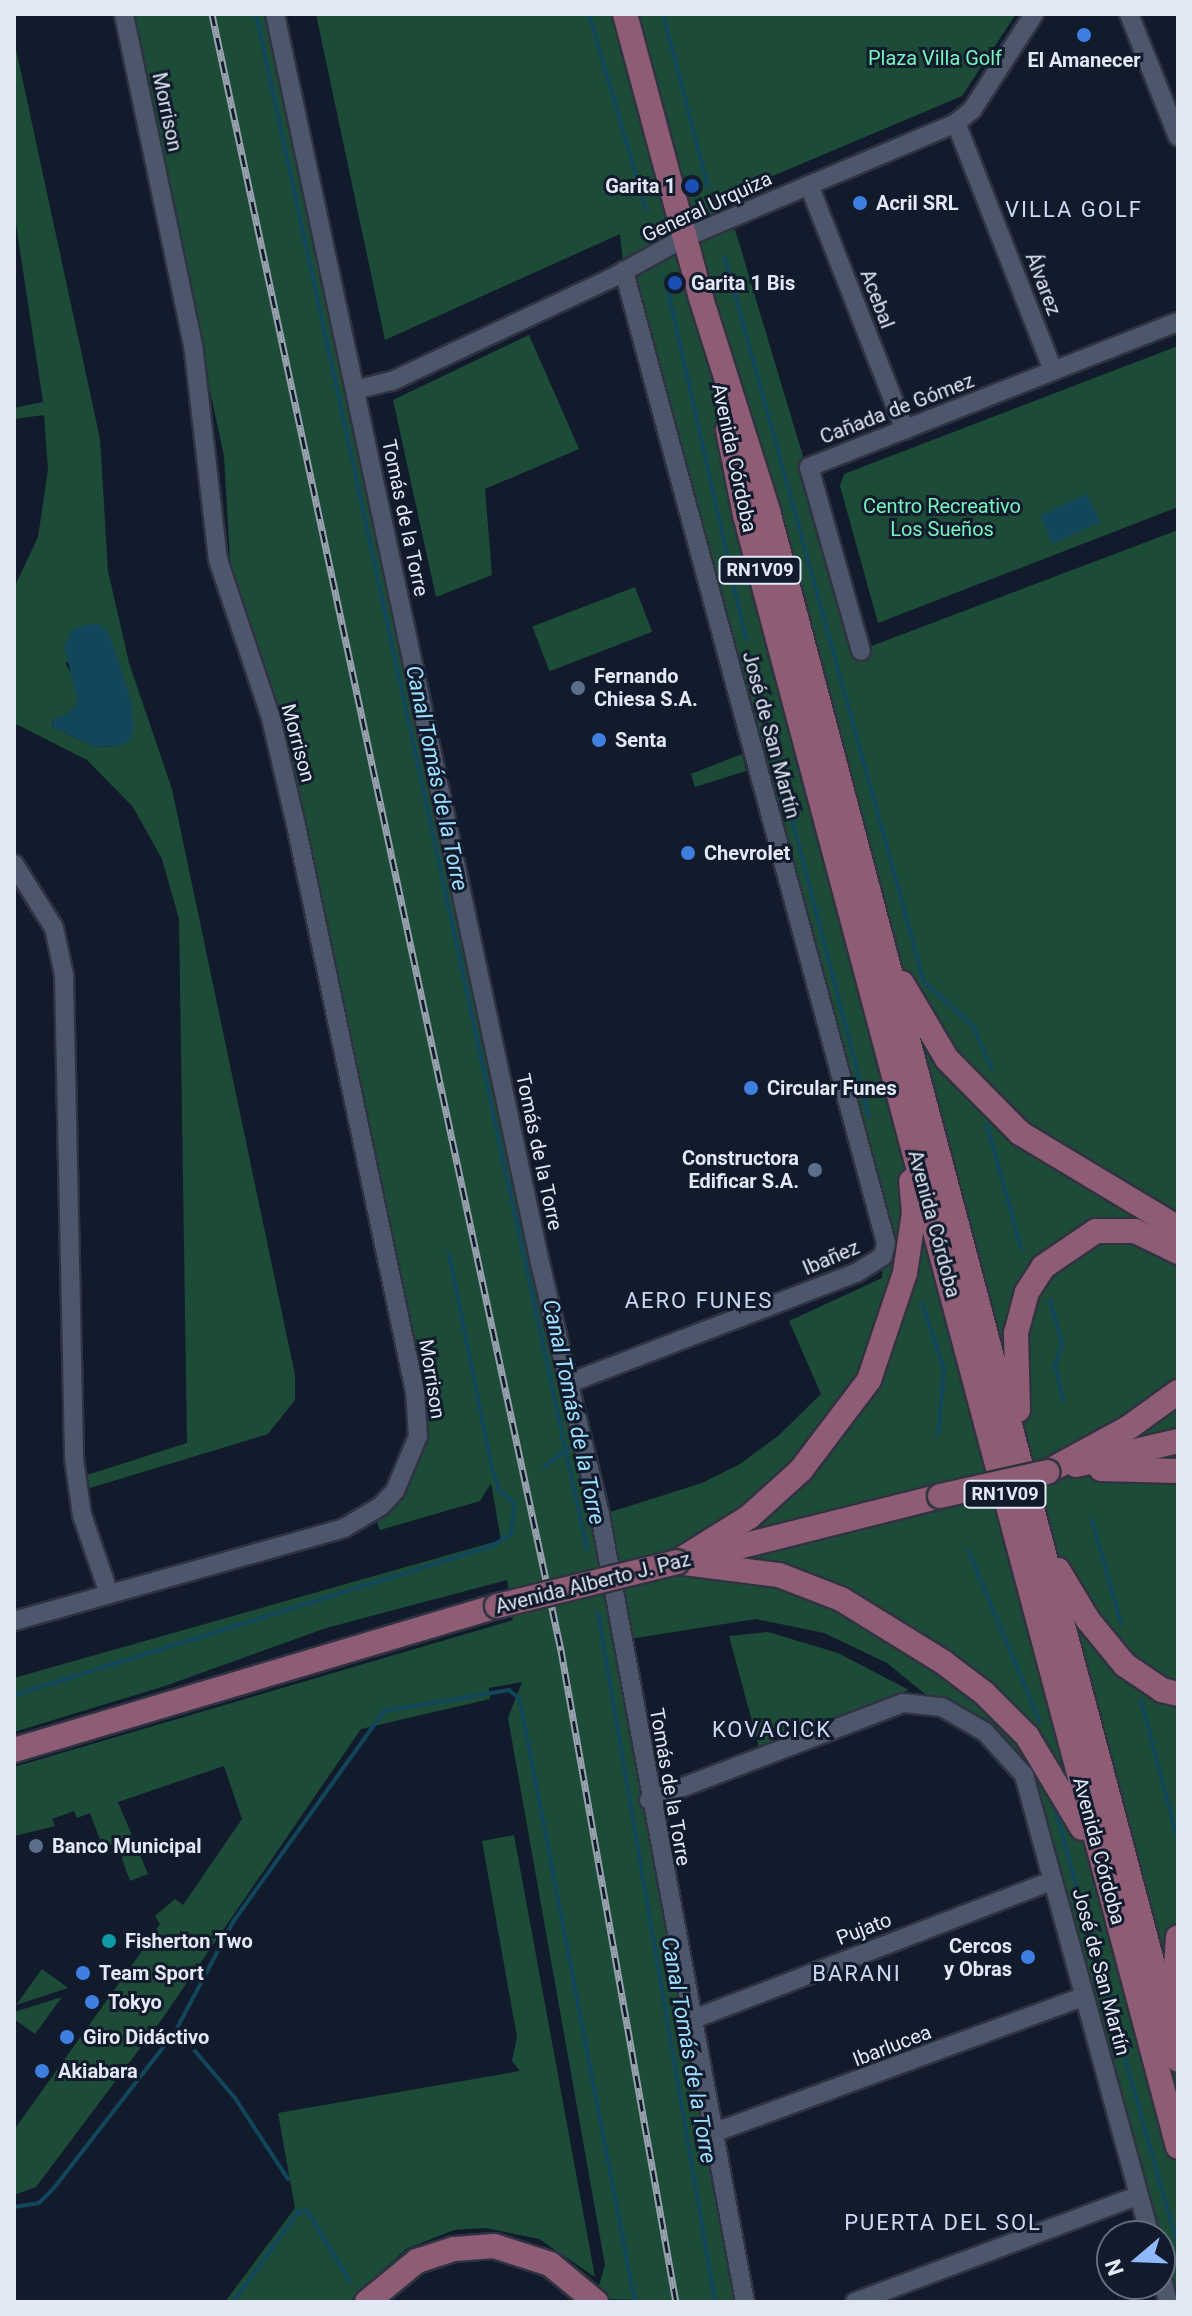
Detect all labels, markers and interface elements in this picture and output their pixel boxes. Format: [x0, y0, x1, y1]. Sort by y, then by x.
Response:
marker: El Amanecer [1075, 26, 1093, 44]
park label: Plaza Villa Golf [868, 46, 1002, 70]
place label: El Amanecer [1027, 48, 1141, 72]
street label: Morrison [147, 70, 187, 154]
street label: General Urquiza [638, 166, 776, 248]
place label: Garita 1 [605, 174, 676, 198]
marker: Garita 1 [683, 177, 701, 195]
place label: Acril SRL [876, 191, 959, 215]
marker: Acril SRL [851, 194, 869, 212]
district label: VILLA GOLF [1005, 197, 1143, 223]
street label: Álvarez [1020, 249, 1066, 319]
street label: Acebal [855, 266, 899, 332]
place label: Garita 1 Bis [691, 271, 795, 295]
marker: Garita 1 Bis [666, 274, 684, 292]
street label: Cañada de Gómez [817, 369, 977, 449]
street label: Avenida Córdoba [707, 381, 761, 535]
street label: Tomás de la Torre [377, 437, 433, 599]
park label: Centro Recreativo Los Sueños [863, 494, 1021, 541]
road number: RN1V09 [718, 556, 802, 584]
street label: José de San Martín [737, 649, 805, 821]
water label: Canal Tomás de la Torre [400, 663, 474, 893]
place label: Fernando Chiesa S.A. [594, 664, 698, 711]
marker: Fernando Chiesa S.A. [569, 679, 587, 697]
street label: Morrison [276, 701, 320, 785]
place label: Senta [615, 728, 667, 752]
marker: Senta [590, 731, 608, 749]
place label: Chevrolet [704, 841, 790, 865]
marker: Chevrolet [679, 844, 697, 862]
street label: Tomás de la Torre [511, 1071, 567, 1233]
place label: Circular Funes [767, 1076, 897, 1100]
marker: Circular Funes [742, 1079, 760, 1097]
place label: Constructora Edificar S.A. [682, 1146, 799, 1193]
street label: Avenida Córdoba [903, 1148, 965, 1300]
marker: Constructora Edificar S.A. [806, 1161, 824, 1179]
street label: Ibañez [799, 1235, 863, 1281]
district label: AERO FUNES [625, 1288, 773, 1314]
water label: Canal Tomás de la Torre [537, 1297, 611, 1527]
street label: Morrison [414, 1338, 450, 1420]
road number: RN1V09 [963, 1480, 1047, 1508]
street label: Avenida Alberto J. Paz [493, 1547, 693, 1619]
street label: Tomás de la Torre [644, 1706, 696, 1868]
district label: KOVACICK [712, 1717, 832, 1743]
street label: Avenida Córdoba [1068, 1775, 1130, 1927]
place label: Banco Municipal [52, 1834, 202, 1858]
marker: Banco Municipal [27, 1837, 45, 1855]
street label: José de San Martín [1067, 1886, 1135, 2058]
street label: Pujato [833, 1908, 895, 1950]
place label: Fisherton Two [125, 1929, 253, 1953]
marker: Fisherton Two [100, 1932, 118, 1950]
water label: Canal Tomás de la Torre [656, 1934, 722, 2166]
place label: Cercos y Obras [944, 1934, 1012, 1981]
marker: Cercos y Obras [1019, 1948, 1037, 1966]
place label: Team Sport [99, 1961, 204, 1985]
district label: BARANI [812, 1961, 902, 1987]
marker: Team Sport [74, 1964, 92, 1982]
place label: Tokyo [108, 1990, 162, 2014]
marker: Tokyo [83, 1993, 101, 2011]
street label: Ibarlucea [849, 2020, 935, 2072]
place label: Giro Didáctivo [83, 2025, 209, 2049]
marker: Giro Didáctivo [58, 2028, 76, 2046]
place label: Akiabara [58, 2059, 138, 2083]
marker: Akiabara [33, 2062, 51, 2080]
district label: PUERTA DEL SOL [844, 2210, 1042, 2236]
north arrow [1096, 2220, 1176, 2300]
text: N [1100, 2256, 1129, 2279]

